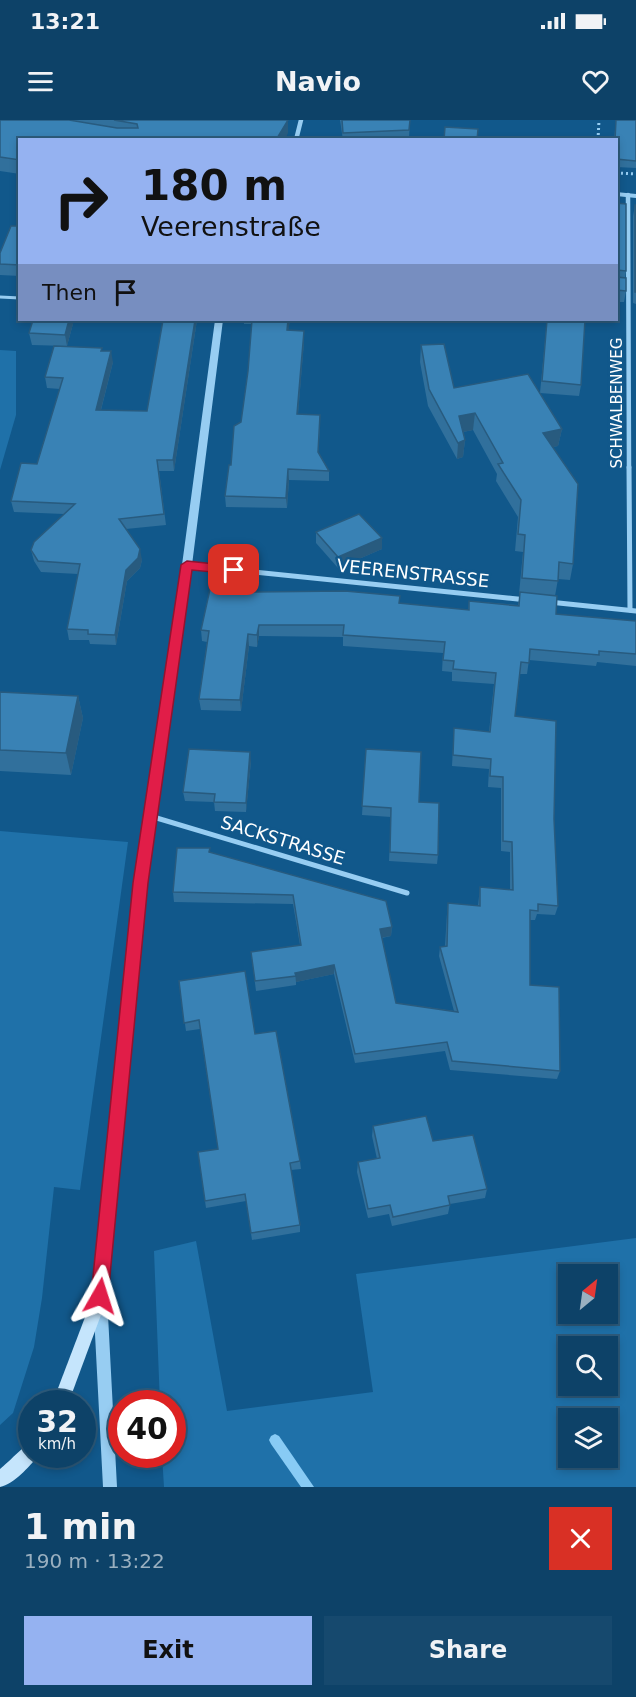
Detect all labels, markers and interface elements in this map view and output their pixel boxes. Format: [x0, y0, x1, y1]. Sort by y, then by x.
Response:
text: 13:21 [30, 9, 100, 34]
icon: menu [24, 65, 57, 98]
icon: heart [579, 65, 612, 98]
text: Navio [275, 66, 361, 97]
text: 180 m [141, 161, 287, 210]
icon: right [42, 162, 120, 240]
text: Veerenstraße [141, 211, 321, 242]
icon: arrive [109, 276, 142, 309]
text: Then [42, 280, 97, 305]
street label: SCHWALBENWEG [608, 338, 626, 468]
pin [208, 544, 259, 595]
icon: arrive [217, 553, 250, 586]
street label: VEERENSTRASSE [336, 555, 490, 591]
street label: SACKSTRASSE [218, 811, 348, 869]
position arrow [68, 1264, 132, 1328]
north arrow [558, 1264, 618, 1324]
map controls [558, 1264, 618, 1468]
button: search [558, 1336, 618, 1396]
speed limit sign: 40 [108, 1390, 186, 1468]
text: 32 [36, 1404, 78, 1439]
button: layers [558, 1408, 618, 1468]
text: km/h [38, 1435, 76, 1453]
text: 1 min [24, 1506, 137, 1547]
button: close [549, 1507, 612, 1570]
text: 190 m · 13:22 [24, 1549, 165, 1573]
button: Exit [24, 1616, 312, 1685]
button: Share [324, 1616, 612, 1685]

